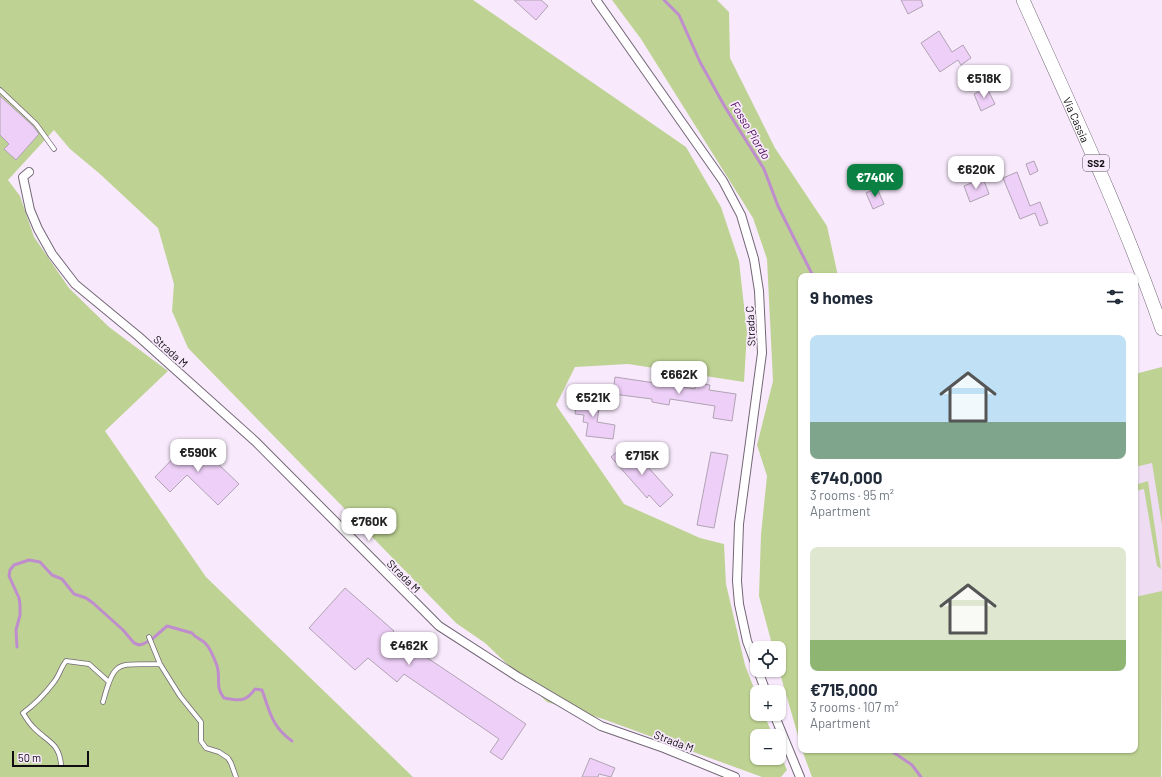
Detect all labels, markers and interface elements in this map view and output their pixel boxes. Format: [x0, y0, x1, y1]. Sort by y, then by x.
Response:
pin: €518K [956, 65, 1012, 99]
text: €518K [967, 70, 1001, 86]
street label: Via Cassia [1061, 95, 1093, 144]
water label: Fosso Piordo [728, 98, 774, 162]
road number: SS2 [1083, 155, 1109, 171]
pin: €620K [948, 156, 1004, 190]
text: €620K [957, 161, 995, 177]
pin: €740K [847, 164, 903, 198]
text: €740K [856, 169, 894, 185]
icon: filters [1104, 286, 1126, 308]
text: 9 homes [810, 287, 873, 307]
street label: Strada C [742, 305, 758, 347]
street label: Strada M [151, 332, 191, 370]
pin: €662K [651, 361, 707, 395]
icon: home [932, 361, 1004, 433]
text: €662K [660, 366, 698, 382]
pin: €521K [565, 384, 621, 418]
text: €521K [575, 389, 611, 405]
pin: €590K [170, 439, 226, 473]
pin: €715K [614, 442, 670, 476]
text: €590K [179, 444, 217, 460]
text: €715K [625, 447, 659, 463]
text: €740,000 [810, 467, 882, 487]
text: 3 rooms · 95 m² [810, 487, 894, 503]
text: Apartment [810, 503, 871, 519]
pin: €760K [341, 508, 397, 542]
text: €760K [350, 513, 388, 529]
street label: Strada M [385, 557, 423, 595]
icon: home [932, 573, 1004, 645]
pin: €462K [381, 632, 437, 666]
text: €462K [390, 637, 428, 653]
map controls [750, 641, 786, 765]
button: locate [750, 641, 786, 677]
text: €715,000 [810, 679, 878, 699]
button: + [750, 685, 786, 721]
text: 3 rooms · 107 m² [810, 699, 899, 715]
text: Apartment [810, 715, 871, 731]
street label: Strada M [652, 727, 696, 755]
button: − [750, 729, 786, 765]
scale bar [12, 749, 89, 768]
text: 50 m [18, 751, 41, 764]

